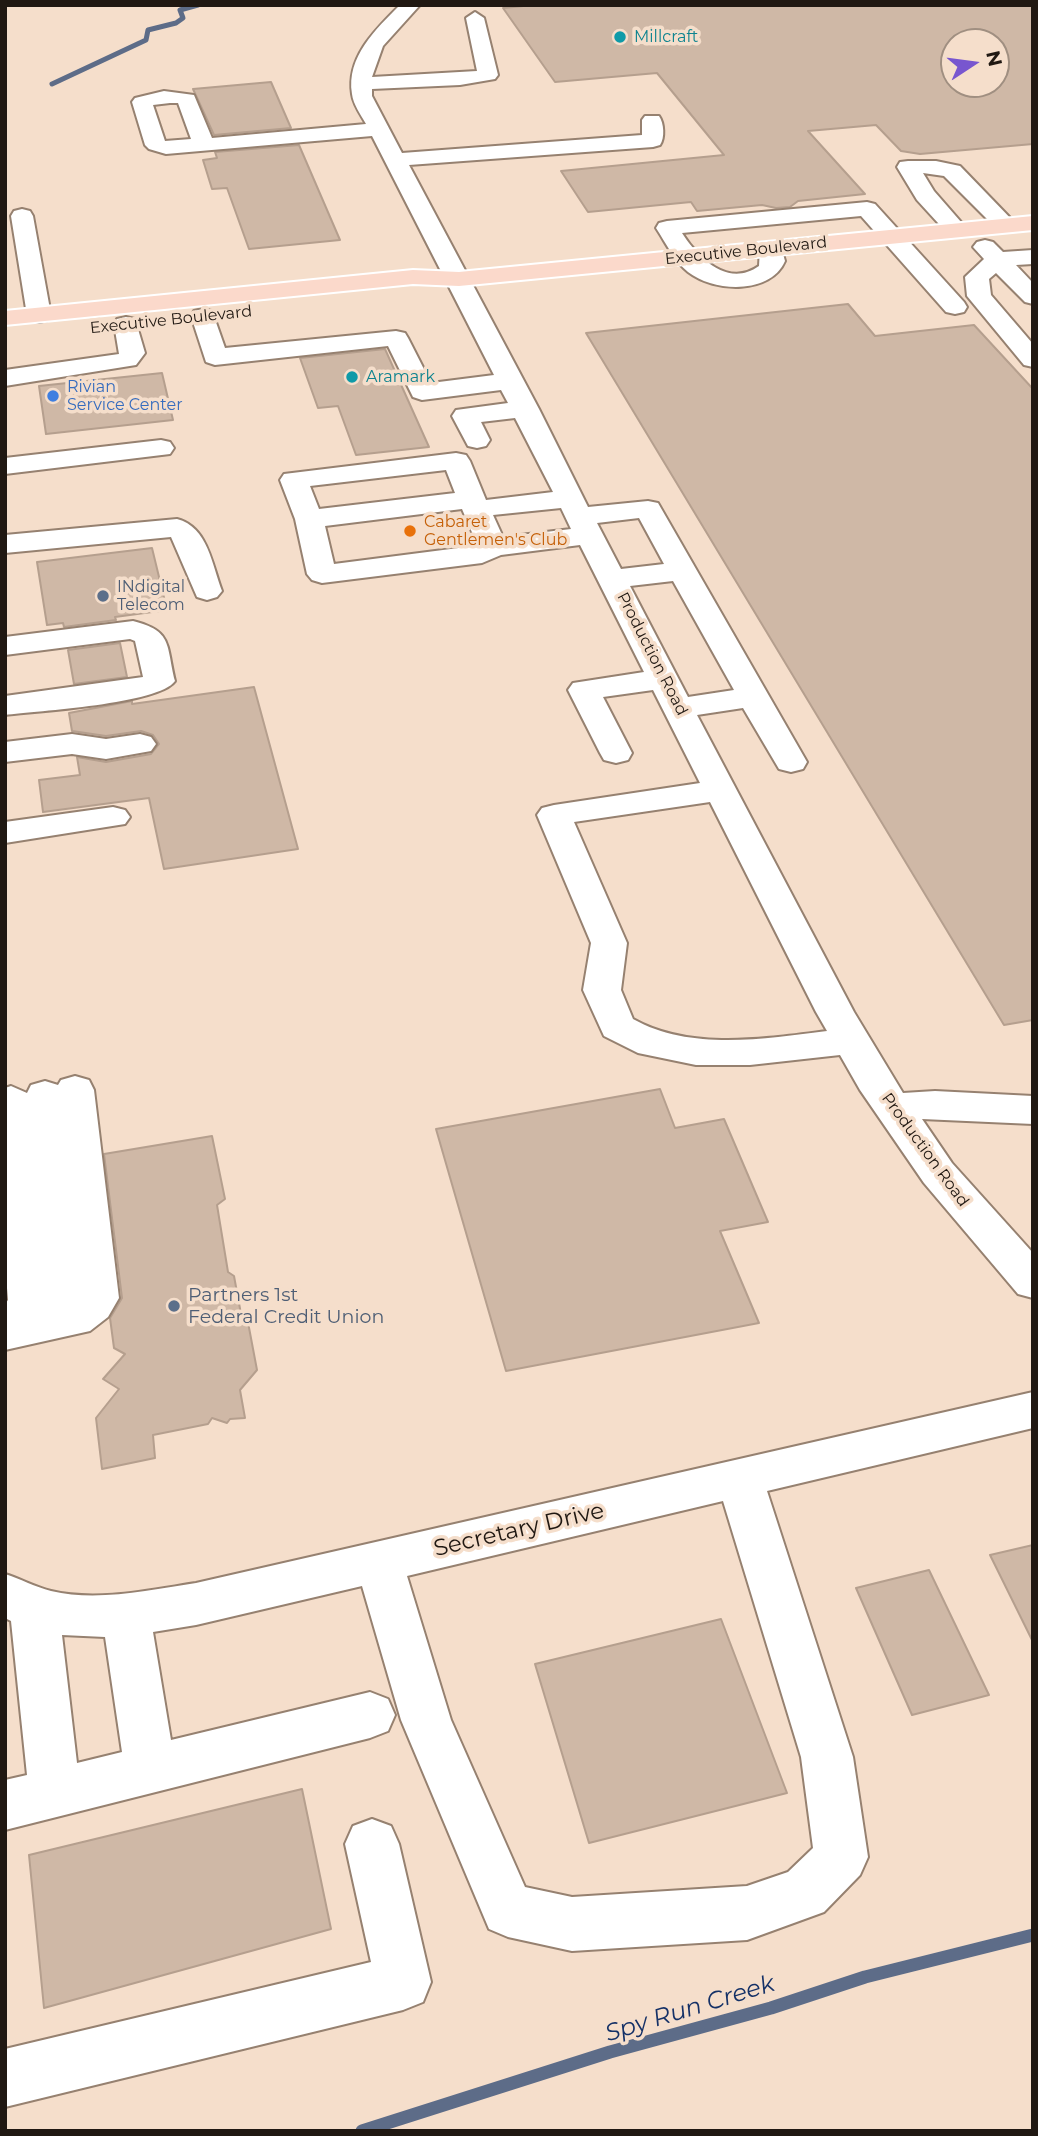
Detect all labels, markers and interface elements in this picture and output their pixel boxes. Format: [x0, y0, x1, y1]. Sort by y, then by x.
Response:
place label: Millcraft [634, 27, 698, 47]
north arrow [940, 28, 1010, 98]
marker: Millcraft [612, 29, 628, 45]
text: N [981, 49, 1007, 69]
street label: Executive Boulevard [664, 233, 828, 269]
street label: Executive Boulevard [89, 302, 253, 338]
place label: Aramark [366, 367, 435, 387]
marker: Aramark [344, 369, 360, 385]
place label: Rivian Service Center [67, 377, 183, 415]
marker: Rivian Service Center [45, 388, 61, 404]
place label: Cabaret Gentlemen's Club [424, 512, 567, 550]
marker: Cabaret Gentlemen's Club [402, 523, 418, 539]
place label: INdigital Telecom [117, 577, 185, 615]
marker: INdigital Telecom [95, 588, 111, 604]
street label: Production Road [613, 589, 691, 719]
street label: Production Road [877, 1089, 973, 1211]
place label: Partners 1st Federal Credit Union [188, 1284, 384, 1328]
marker: Partners 1st Federal Credit Union [166, 1298, 182, 1314]
street label: Secretary Drive [431, 1497, 607, 1563]
water label: Spy Run Creek [602, 1970, 778, 2048]

